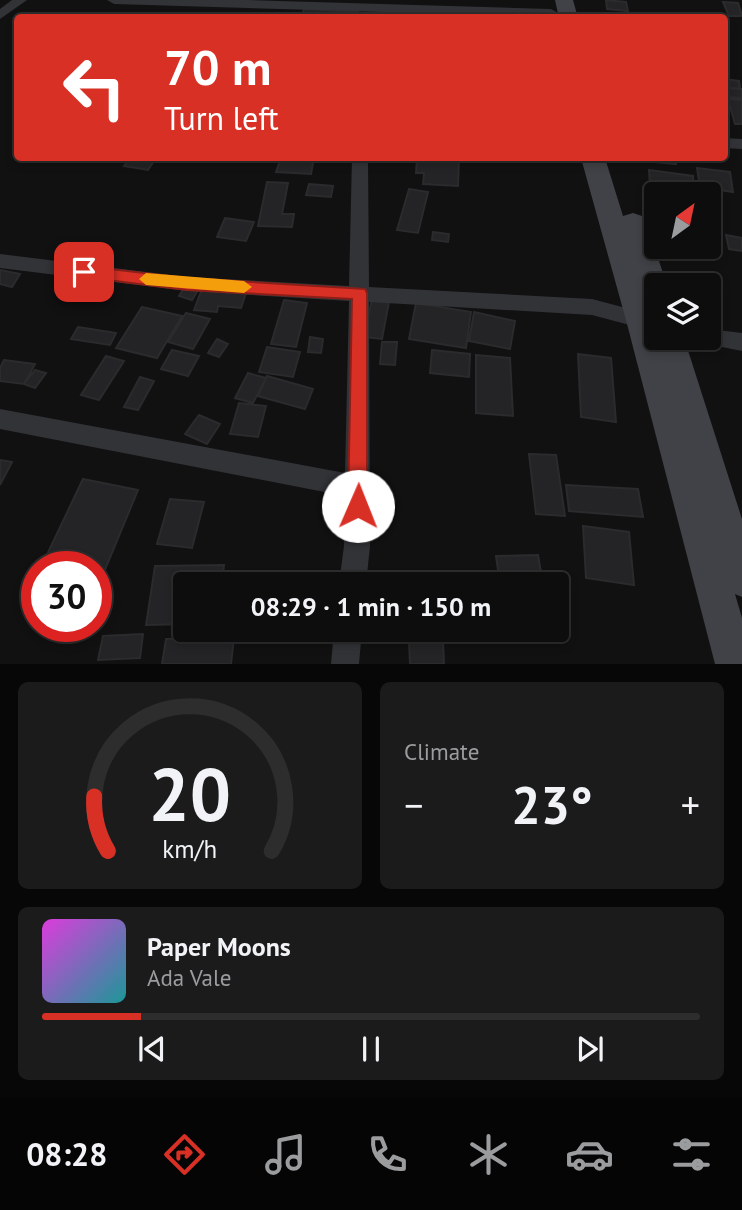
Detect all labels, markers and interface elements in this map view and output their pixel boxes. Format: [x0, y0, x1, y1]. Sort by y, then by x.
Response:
text: 70 m [164, 35, 271, 99]
icon: left [49, 42, 140, 133]
text: Turn left [164, 97, 279, 139]
north arrow [644, 182, 721, 259]
map controls [644, 182, 721, 350]
pin [54, 242, 114, 302]
icon: arrive [65, 253, 103, 291]
button: layers [644, 273, 721, 350]
position arrow [321, 469, 395, 543]
speed limit sign: 30 [21, 551, 112, 642]
text: 08:29 · 1 min · 150 m [251, 590, 491, 623]
text: Climate [404, 737, 479, 766]
text: 20 [149, 748, 231, 842]
text: 23° [511, 771, 593, 838]
text: − [404, 780, 423, 829]
text: + [681, 780, 700, 829]
text: km/h [163, 833, 217, 865]
text: Paper Moons [147, 930, 291, 963]
text: Ada Vale [147, 963, 231, 992]
icon: previous [133, 1030, 171, 1068]
icon: pause [352, 1030, 390, 1068]
icon: next [571, 1030, 609, 1068]
icon: directions [160, 1130, 209, 1179]
icon: music [261, 1130, 310, 1179]
icon: phone [363, 1130, 412, 1179]
icon: climate [464, 1130, 513, 1179]
icon: car [565, 1130, 614, 1179]
icon: filters [667, 1130, 716, 1179]
text: 08:28 [26, 1133, 107, 1175]

